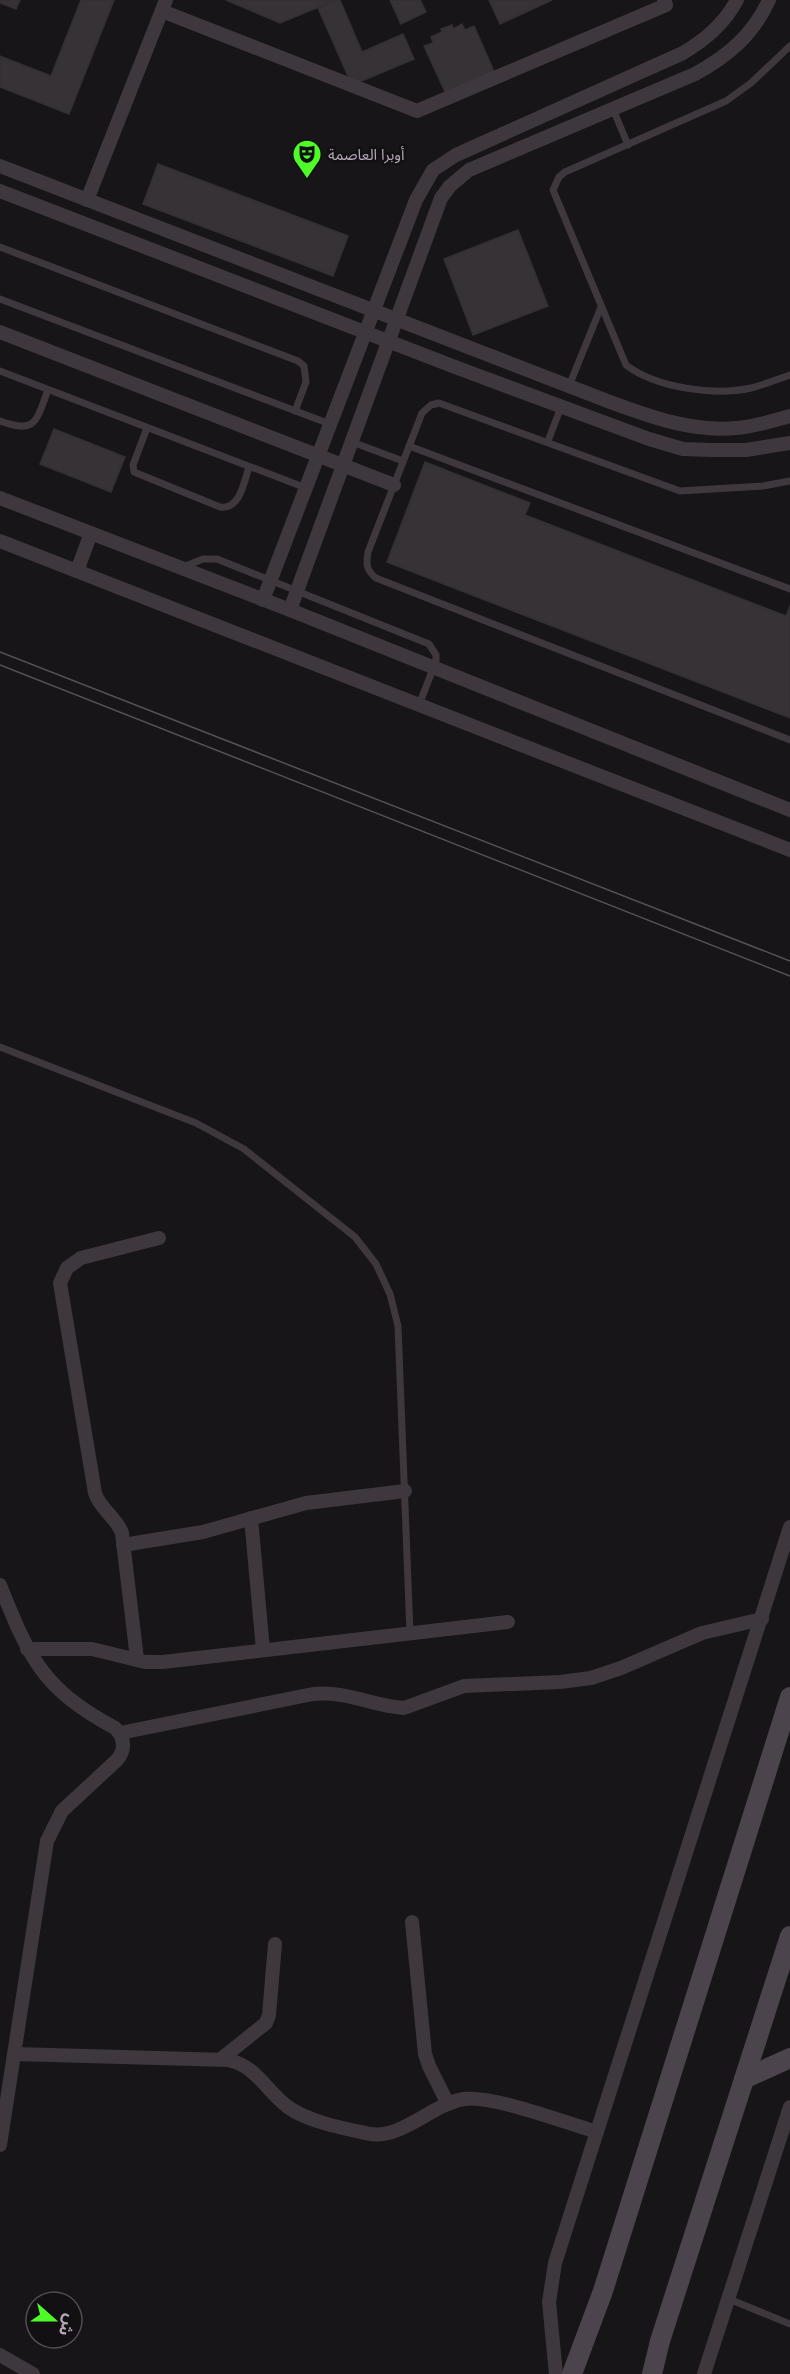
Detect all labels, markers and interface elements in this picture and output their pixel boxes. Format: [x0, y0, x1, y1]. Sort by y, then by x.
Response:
theatre icon: أوبرا العاصمة [291, 138, 323, 180]
place label: أوبرا العاصمة [328, 144, 405, 164]
north arrow [24, 2290, 84, 2350]
text: ش [54, 2311, 82, 2340]

